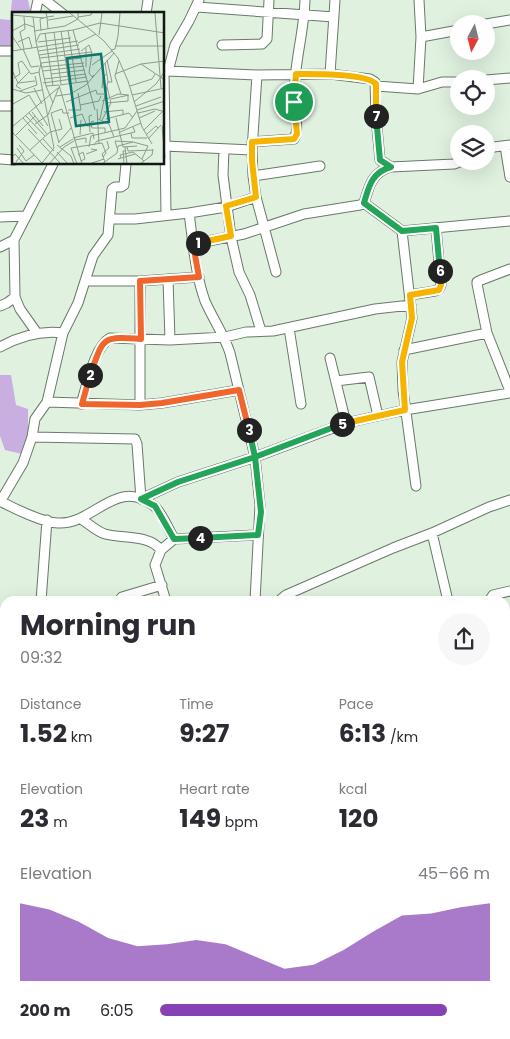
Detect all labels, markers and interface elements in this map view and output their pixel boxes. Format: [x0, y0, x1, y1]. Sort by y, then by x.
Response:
inset map [12, 12, 165, 165]
north arrow [450, 15, 495, 60]
map controls [450, 15, 495, 170]
button: locate [450, 70, 495, 115]
pin [273, 81, 315, 123]
icon: arrive [280, 88, 308, 116]
pin: 7 [364, 104, 388, 128]
text: 7 [373, 106, 380, 126]
button: layers [450, 125, 495, 170]
pin: 1 [186, 230, 210, 256]
text: 1 [196, 233, 201, 253]
pin: 6 [428, 258, 452, 284]
text: 6 [436, 261, 445, 281]
pin: 2 [78, 362, 102, 388]
text: 2 [87, 365, 95, 385]
pin: 5 [330, 412, 354, 436]
text: 5 [338, 414, 347, 434]
pin: 3 [236, 418, 262, 442]
text: 3 [245, 420, 254, 440]
pin: 4 [188, 526, 212, 550]
text: 4 [196, 528, 205, 548]
text: Morning run [20, 606, 196, 645]
button: share [438, 613, 490, 665]
text: 09:32 [20, 646, 62, 669]
text: Distance [20, 694, 81, 714]
text: Time [179, 694, 213, 714]
text: Pace [339, 694, 373, 714]
text: 1.52 [20, 716, 67, 751]
text: 9:27 [179, 716, 229, 751]
text: 6:13 [339, 716, 386, 751]
text: km [67, 727, 92, 747]
text: /km [386, 727, 418, 747]
text: Elevation [20, 779, 83, 799]
text: Heart rate [179, 779, 250, 799]
text: kcal [339, 779, 367, 799]
text: 23 [20, 801, 49, 836]
text: 149 [179, 801, 221, 836]
text: 120 [339, 801, 379, 836]
text: m [49, 812, 68, 832]
text: bpm [221, 812, 258, 832]
text: Elevation [20, 862, 92, 885]
text: 45–66 m [418, 862, 490, 885]
text: 200 m [20, 999, 70, 1022]
text: 6:05 [100, 999, 134, 1022]

